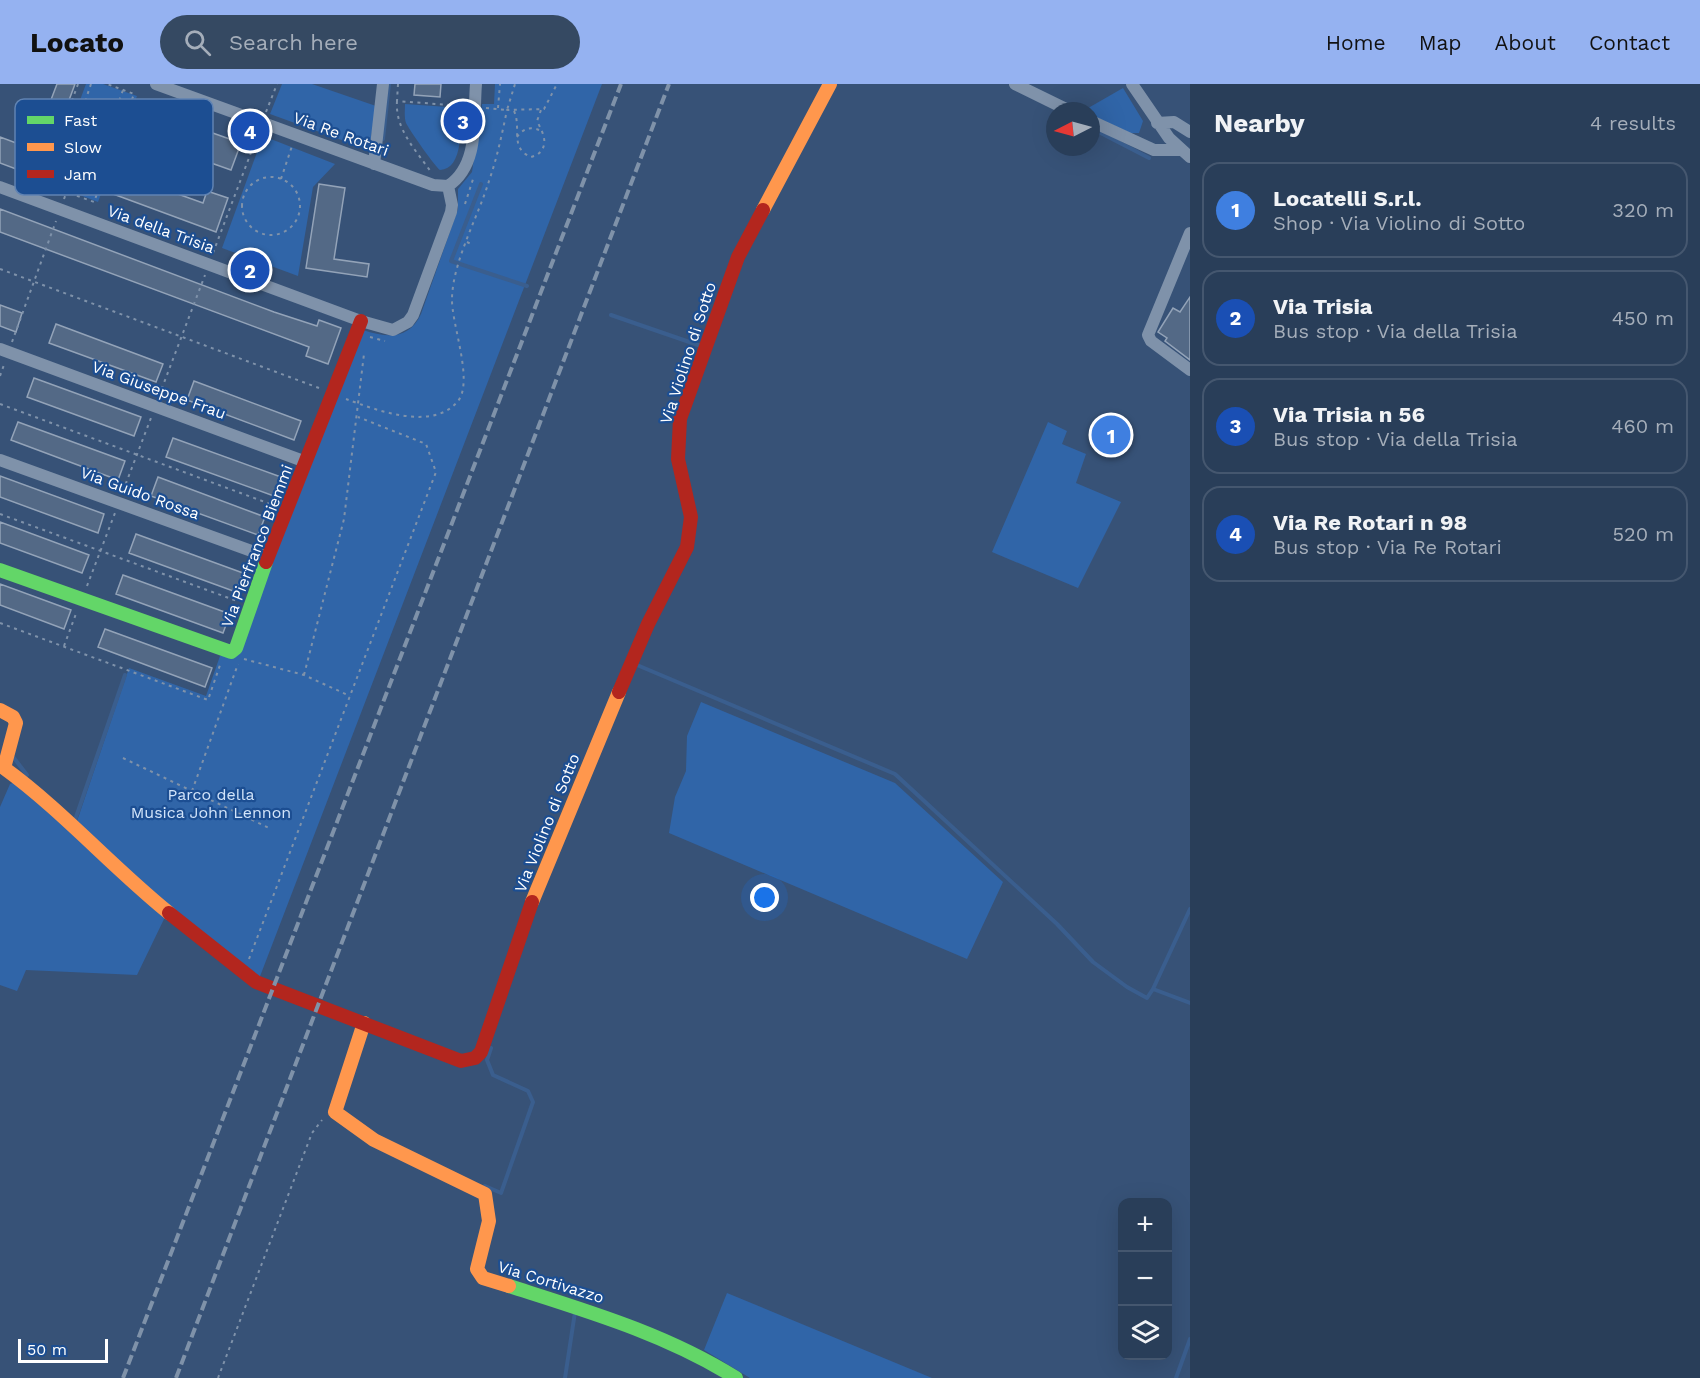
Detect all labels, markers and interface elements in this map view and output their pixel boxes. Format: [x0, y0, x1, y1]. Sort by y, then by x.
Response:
search box [160, 15, 580, 69]
text: Locato [30, 26, 124, 59]
icon: search [181, 26, 214, 59]
text: Search here [229, 30, 358, 55]
text: Home [1326, 30, 1386, 55]
text: Map [1419, 30, 1462, 55]
text: About [1495, 30, 1556, 55]
text: Contact [1589, 30, 1670, 55]
legend [15, 99, 213, 195]
pin: 3 [444, 99, 482, 144]
north arrow [1046, 102, 1100, 156]
pin: 4 [230, 108, 270, 154]
street label: Via Re Rotari [291, 108, 391, 160]
text: Nearby [1214, 108, 1305, 138]
text: Fast [64, 111, 97, 130]
text: 4 results [1590, 111, 1676, 135]
text: Slow [64, 138, 102, 157]
text: Jam [64, 165, 97, 184]
text: Locatelli S.r.l. [1273, 186, 1422, 211]
text: 1 [1231, 198, 1240, 222]
text: 320 m [1612, 198, 1674, 222]
street label: Via della Trisia [105, 201, 217, 257]
text: Shop · Via Violino di Sotto [1273, 211, 1525, 235]
pin: 2 [230, 248, 270, 292]
street label: Via Violino di Sotto [656, 280, 720, 426]
text: Via Trisia [1273, 294, 1373, 319]
text: 2 [1230, 306, 1241, 330]
text: 450 m [1612, 306, 1674, 330]
text: Bus stop · Via della Trisia [1273, 319, 1517, 343]
street label: Via Giuseppe Frau [89, 357, 229, 423]
text: Via Trisia n 56 [1273, 402, 1425, 427]
pin: 1 [1092, 412, 1130, 458]
text: 3 [1230, 414, 1241, 438]
text: 460 m [1611, 414, 1674, 438]
text: Bus stop · Via della Trisia [1273, 427, 1517, 451]
street label: Via Pierfranco Biemmi [217, 462, 297, 630]
street label: Via Guido Rossa [78, 463, 202, 523]
text: Via Re Rotari n 98 [1273, 510, 1467, 535]
text: 4 [1229, 522, 1242, 546]
text: 520 m [1612, 522, 1674, 546]
text: Bus stop · Via Re Rotari [1273, 535, 1502, 559]
street label: Via Violino di Sotto [510, 751, 584, 895]
park label: Parco della Musica John Lennon [131, 785, 291, 822]
your location [750, 883, 779, 912]
map controls [1118, 1198, 1172, 1360]
button: + [1118, 1198, 1172, 1252]
button: − [1118, 1252, 1172, 1306]
street label: Via Cortivazzo [496, 1257, 606, 1307]
button: layers [1118, 1306, 1172, 1360]
scale bar [18, 1336, 108, 1364]
text: 50 m [27, 1340, 67, 1359]

